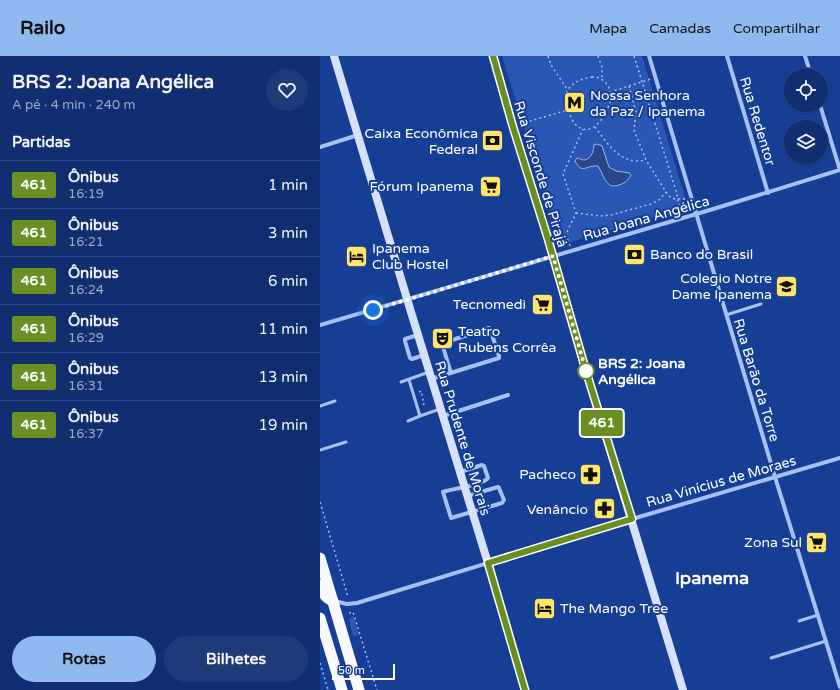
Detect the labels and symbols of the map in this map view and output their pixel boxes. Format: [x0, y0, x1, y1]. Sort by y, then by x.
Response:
street label: Rua Redentor [736, 75, 779, 168]
place label: Nossa Senhora da Paz / Ipanema [590, 87, 705, 120]
metro station icon: Nossa Senhora da Paz / Ipanema [561, 90, 587, 116]
street label: Rua Visconde de Pirajá [510, 99, 571, 250]
place label: Caixa Econômica Federal [364, 125, 478, 158]
bank icon: Caixa Econômica Federal [480, 128, 506, 154]
supermarket icon: Fórum Ipanema [477, 173, 503, 199]
place label: Fórum Ipanema [369, 178, 474, 195]
street label: Rua Joana Angélica [581, 192, 711, 245]
place label: Ipanema Club Hostel [372, 240, 448, 273]
bank icon: Banco do Brasil [622, 241, 648, 267]
hotel icon: Ipanema Club Hostel [343, 243, 369, 269]
place label: Banco do Brasil [650, 246, 753, 263]
place label: Colegio Notre Dame Ipanema [672, 270, 772, 303]
school or university icon: Colegio Notre Dame Ipanema [774, 273, 800, 299]
supermarket icon: Tecnomedi [529, 291, 555, 317]
place label: Tecnomedi [453, 296, 526, 313]
your location [363, 300, 383, 320]
street label: Rua Barão da Torre [730, 317, 783, 444]
place label: Teatro Rubens Corrêa [458, 323, 556, 356]
theatre icon: Teatro Rubens Corrêa [429, 326, 455, 352]
place label: BRS 2: Joana Angélica [598, 355, 685, 388]
street label: Rua Prudente de Morais [431, 359, 494, 518]
marker: BRS 2: Joana Angélica [577, 362, 595, 380]
line badge: 461 [579, 410, 625, 436]
street label: Rua Vinícius de Moraes [644, 452, 798, 511]
pharmacy icon: Pacheco [578, 461, 604, 487]
place label: Pacheco [519, 466, 576, 483]
pharmacy icon: Venâncio [591, 496, 617, 522]
place label: Venâncio [527, 501, 588, 518]
supermarket icon: Zona Sul [804, 529, 830, 555]
place label: Zona Sul [744, 534, 802, 551]
district label: Ipanema [675, 567, 749, 589]
hotel icon: The Mango Tree [532, 595, 558, 621]
place label: The Mango Tree [560, 600, 668, 617]
scale bar [332, 662, 395, 681]

